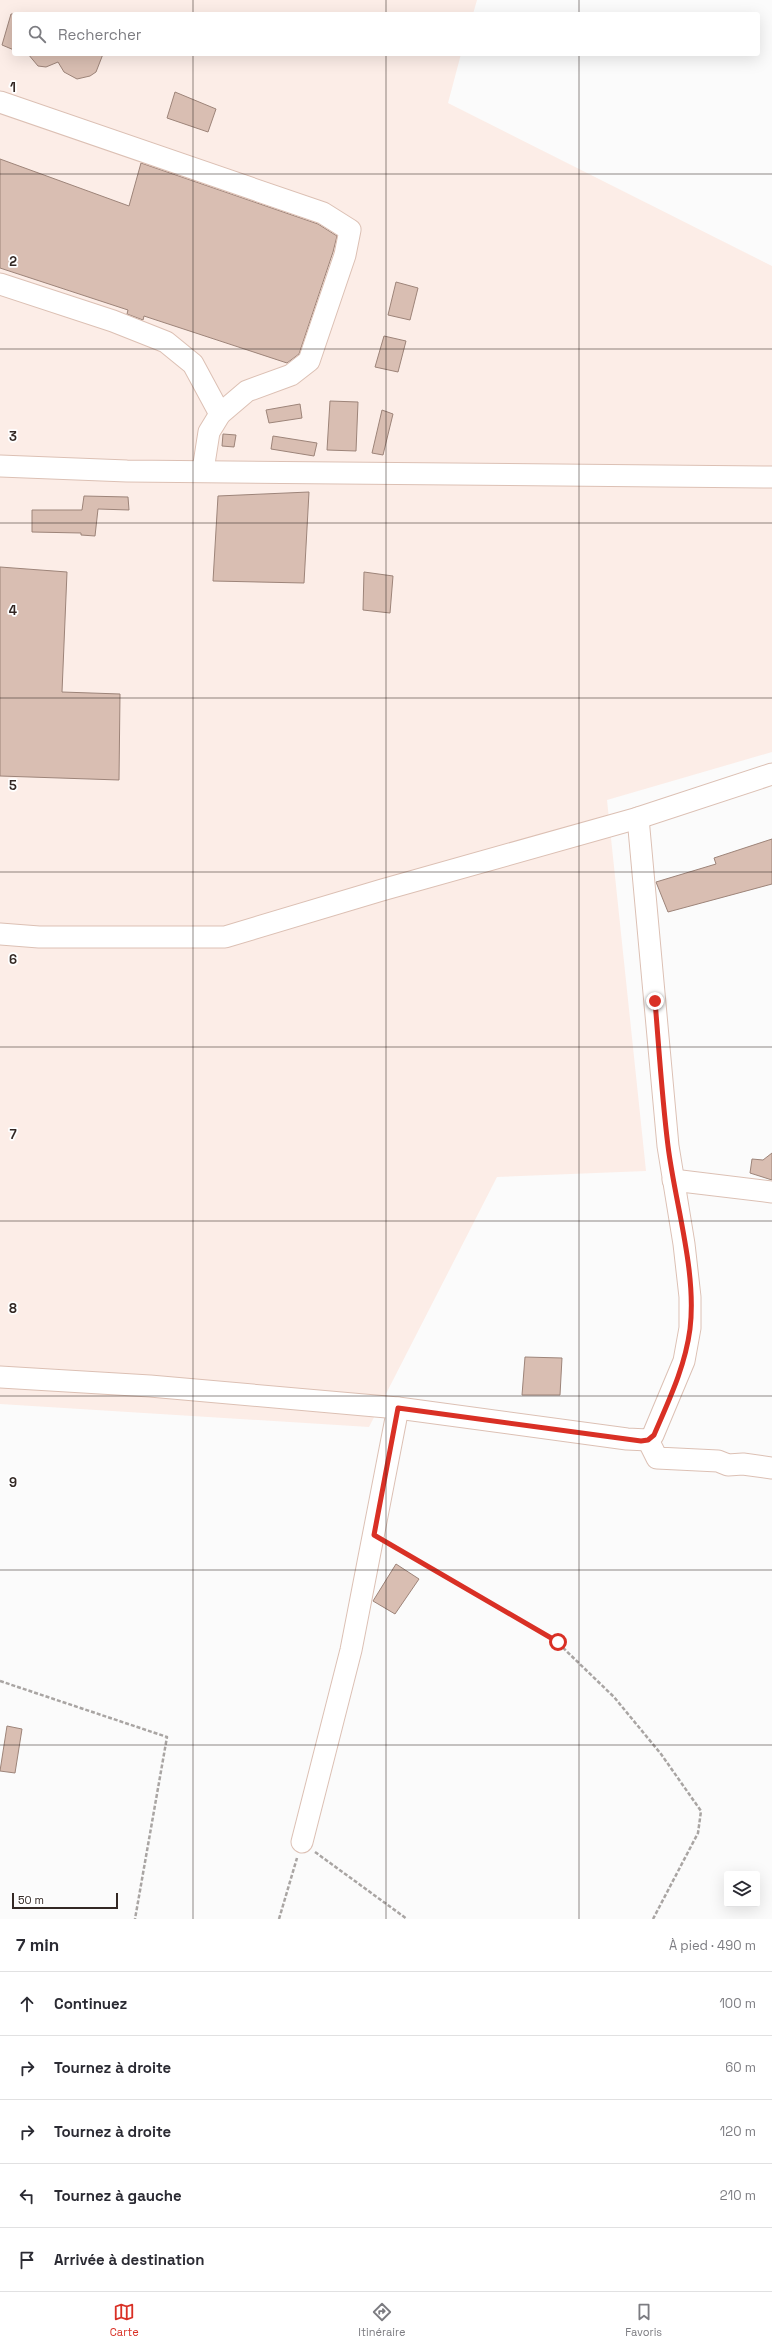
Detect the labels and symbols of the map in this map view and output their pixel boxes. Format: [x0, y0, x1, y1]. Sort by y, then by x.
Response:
text: 1 [10, 79, 16, 96]
text: 2 [9, 253, 17, 270]
text: 3 [9, 428, 17, 445]
text: 4 [9, 602, 17, 619]
text: 5 [9, 777, 17, 794]
text: 6 [9, 951, 17, 968]
route end [646, 992, 664, 1010]
text: 7 [9, 1126, 17, 1143]
text: 8 [9, 1300, 17, 1317]
text: 9 [9, 1474, 17, 1491]
route start [549, 1633, 567, 1651]
scale bar [12, 1891, 118, 1910]

